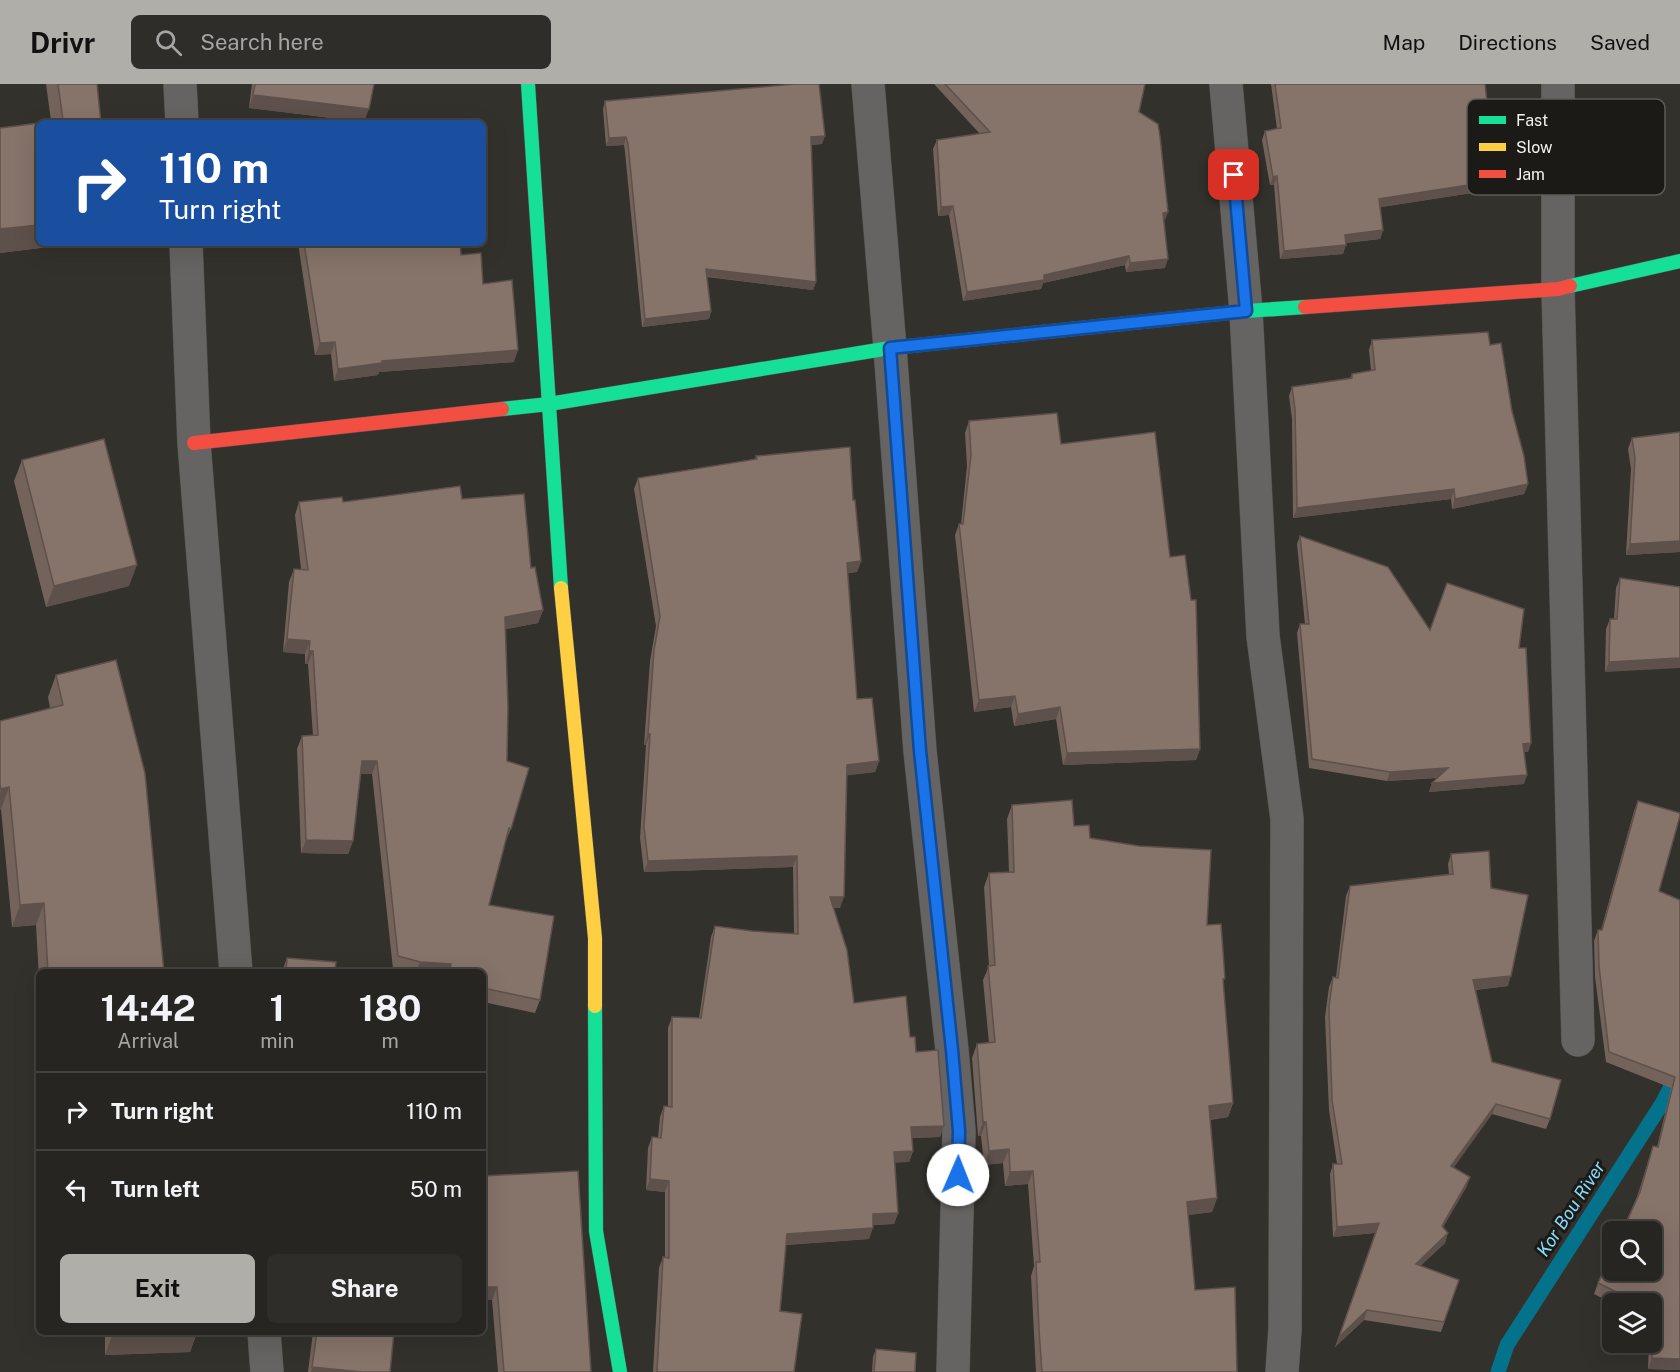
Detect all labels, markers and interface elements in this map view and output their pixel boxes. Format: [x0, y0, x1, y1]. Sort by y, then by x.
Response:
search box [131, 15, 551, 69]
text: Drivr [30, 26, 95, 59]
icon: search [152, 26, 185, 59]
text: Search here [200, 29, 324, 55]
text: Map [1383, 30, 1425, 55]
text: Directions [1458, 30, 1557, 55]
text: Saved [1590, 30, 1650, 55]
legend [1467, 99, 1665, 195]
text: Fast [1516, 111, 1548, 130]
text: Slow [1516, 138, 1553, 157]
text: 110 m [159, 143, 269, 192]
icon: right [60, 144, 138, 222]
pin [1208, 149, 1259, 200]
icon: arrive [1217, 158, 1250, 191]
text: Jam [1516, 165, 1545, 184]
text: Turn right [159, 193, 282, 225]
text: 14:42 [101, 987, 196, 1029]
text: 1 [270, 987, 285, 1029]
text: 180 [359, 987, 421, 1029]
text: Arrival [117, 1029, 179, 1053]
text: min [260, 1029, 294, 1053]
text: m [381, 1029, 399, 1053]
icon: right [60, 1095, 93, 1128]
text: Turn right [111, 1098, 214, 1124]
text: 110 m [406, 1098, 462, 1124]
position arrow [926, 1143, 990, 1207]
water label: Kor Bou River [1532, 1157, 1609, 1260]
icon: left [60, 1173, 93, 1206]
text: Turn left [111, 1176, 200, 1202]
text: 50 m [410, 1176, 462, 1202]
map controls [1602, 1221, 1662, 1353]
button: search [1602, 1221, 1662, 1281]
button: Exit [60, 1254, 255, 1323]
button: Share [267, 1254, 462, 1323]
button: layers [1602, 1293, 1662, 1353]

